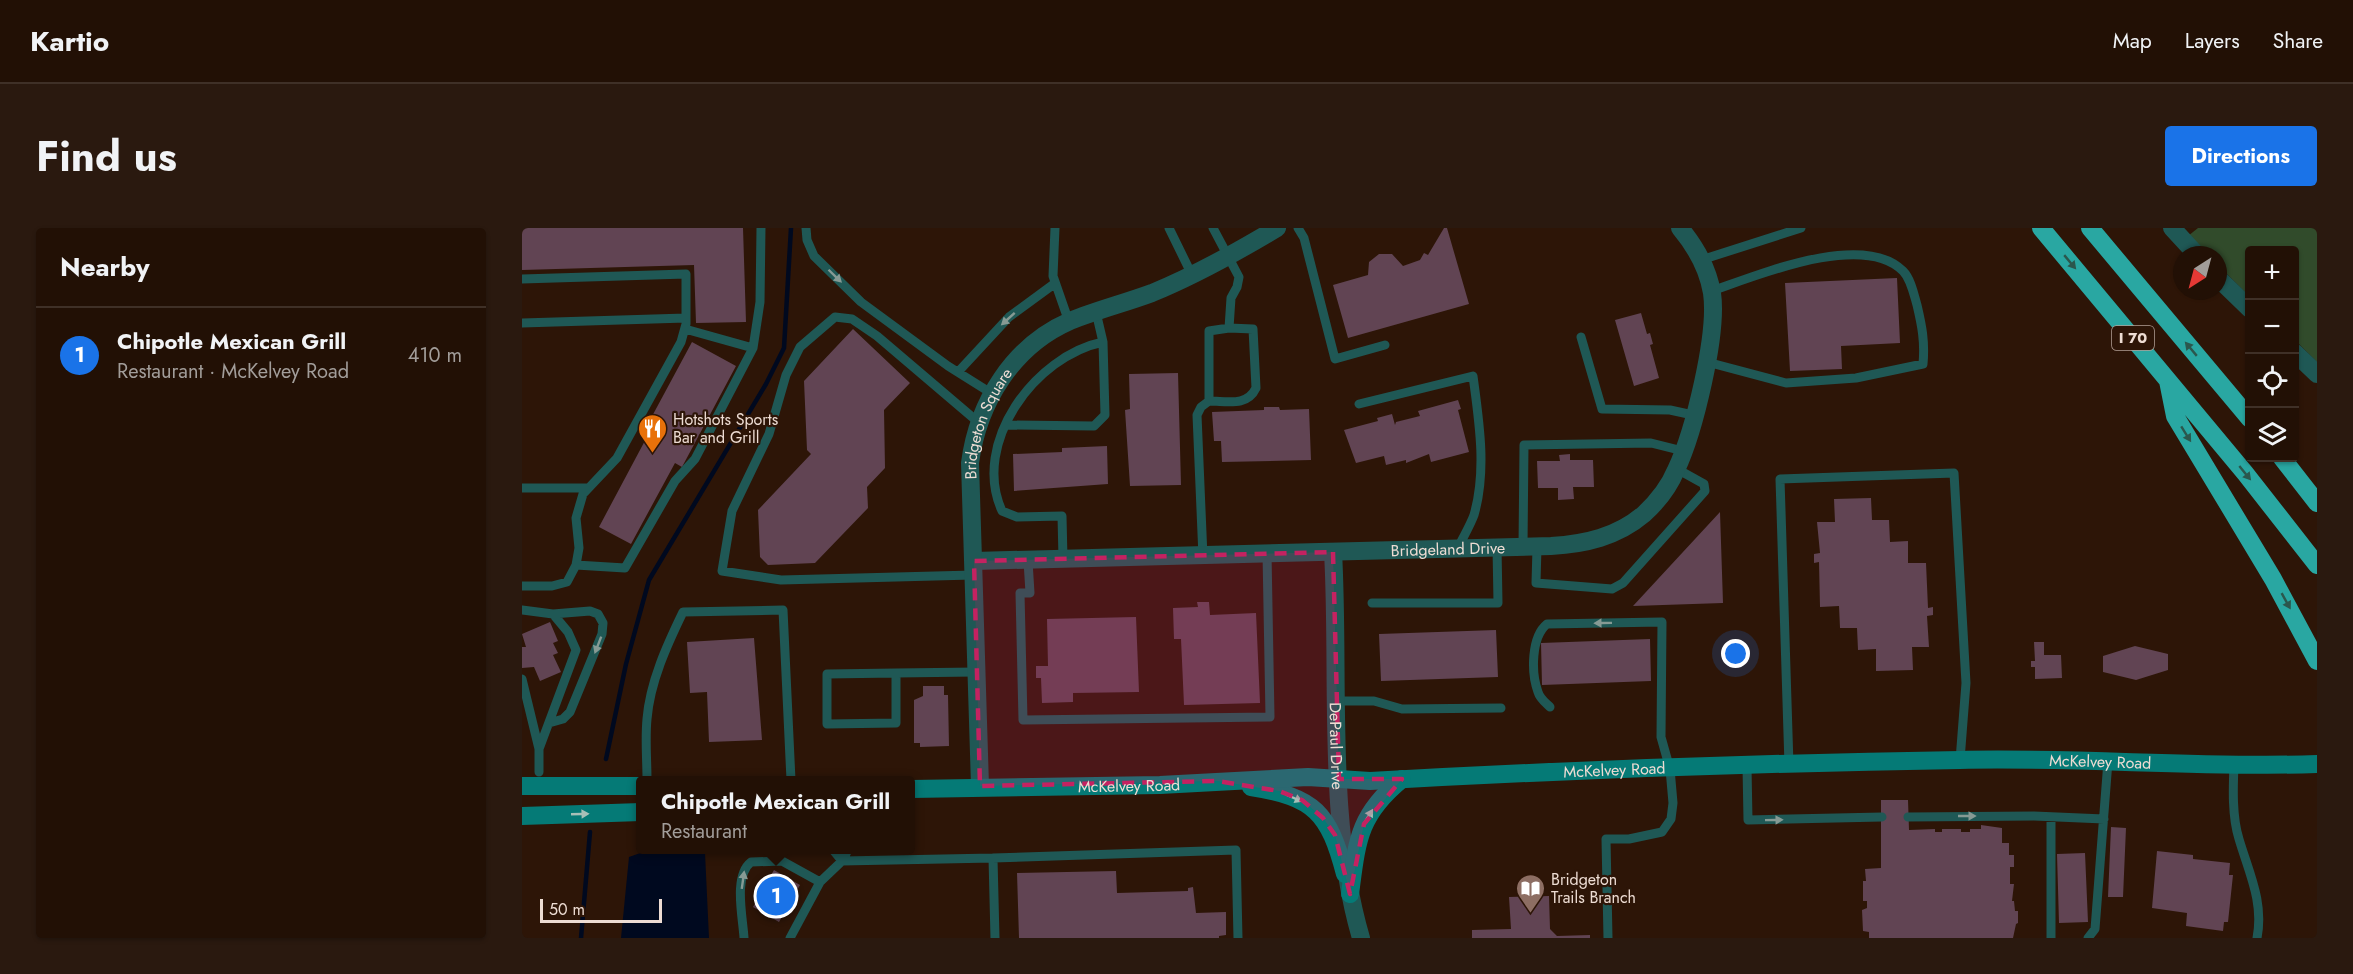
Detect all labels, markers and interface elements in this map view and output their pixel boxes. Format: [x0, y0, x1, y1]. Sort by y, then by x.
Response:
text: Kartio [30, 21, 109, 62]
text: Map [2113, 26, 2152, 56]
text: Layers [2185, 26, 2240, 56]
text: Share [2273, 26, 2323, 56]
text: Find us [36, 126, 177, 187]
button: Directions [2165, 126, 2317, 186]
north arrow [2173, 246, 2227, 300]
map controls [2245, 246, 2299, 462]
button: + [2245, 246, 2299, 300]
text: Nearby [60, 248, 149, 286]
one-way arrow [2063, 254, 2076, 270]
one-way arrow [827, 269, 841, 283]
button: − [2245, 300, 2299, 354]
one-way arrow [1001, 312, 1016, 325]
text: Chipotle Mexican Grill [117, 325, 346, 357]
road number: I 70 [2112, 326, 2154, 350]
text: 1 [74, 341, 85, 370]
text: 410 m [408, 341, 462, 370]
one-way arrow [2185, 342, 2198, 357]
button: locate [2245, 354, 2299, 408]
text: Restaurant · McKelvey Road [117, 357, 349, 386]
street label: Bridgeton Square [959, 363, 1018, 480]
place label: Hotshots Sports Bar and Grill [673, 408, 778, 449]
button: layers [2245, 408, 2299, 462]
restaurant icon: Hotshots Sports Bar and Grill [636, 412, 668, 454]
one-way arrow [2180, 426, 2191, 442]
one-way arrow [2238, 465, 2251, 481]
street label: Bridgeland Drive [1390, 536, 1505, 562]
one-way arrow [2280, 593, 2290, 610]
one-way arrow [1594, 618, 1613, 627]
one-way arrow [593, 637, 603, 655]
your location [1721, 639, 1750, 668]
street label: DePaul Drive [1324, 702, 1349, 790]
street label: McKelvey Road [2049, 749, 2152, 775]
street label: McKelvey Road [1563, 756, 1666, 783]
street label: McKelvey Road [1078, 773, 1181, 798]
popup [636, 776, 915, 854]
text: Chipotle Mexican Grill [661, 785, 890, 817]
one-way arrow [1285, 794, 1303, 803]
one-way arrow [1363, 808, 1373, 825]
one-way arrow [571, 809, 590, 818]
one-way arrow [1957, 811, 1976, 821]
one-way arrow [1765, 815, 1784, 824]
text: Restaurant [661, 817, 747, 846]
place label: Bridgeton Trails Branch [1551, 868, 1636, 909]
one-way arrow [738, 870, 747, 889]
library icon: Bridgeton Trails Branch [1514, 872, 1546, 914]
pin: 1 [756, 874, 796, 918]
scale bar [540, 896, 662, 924]
text: 50 m [549, 898, 585, 921]

